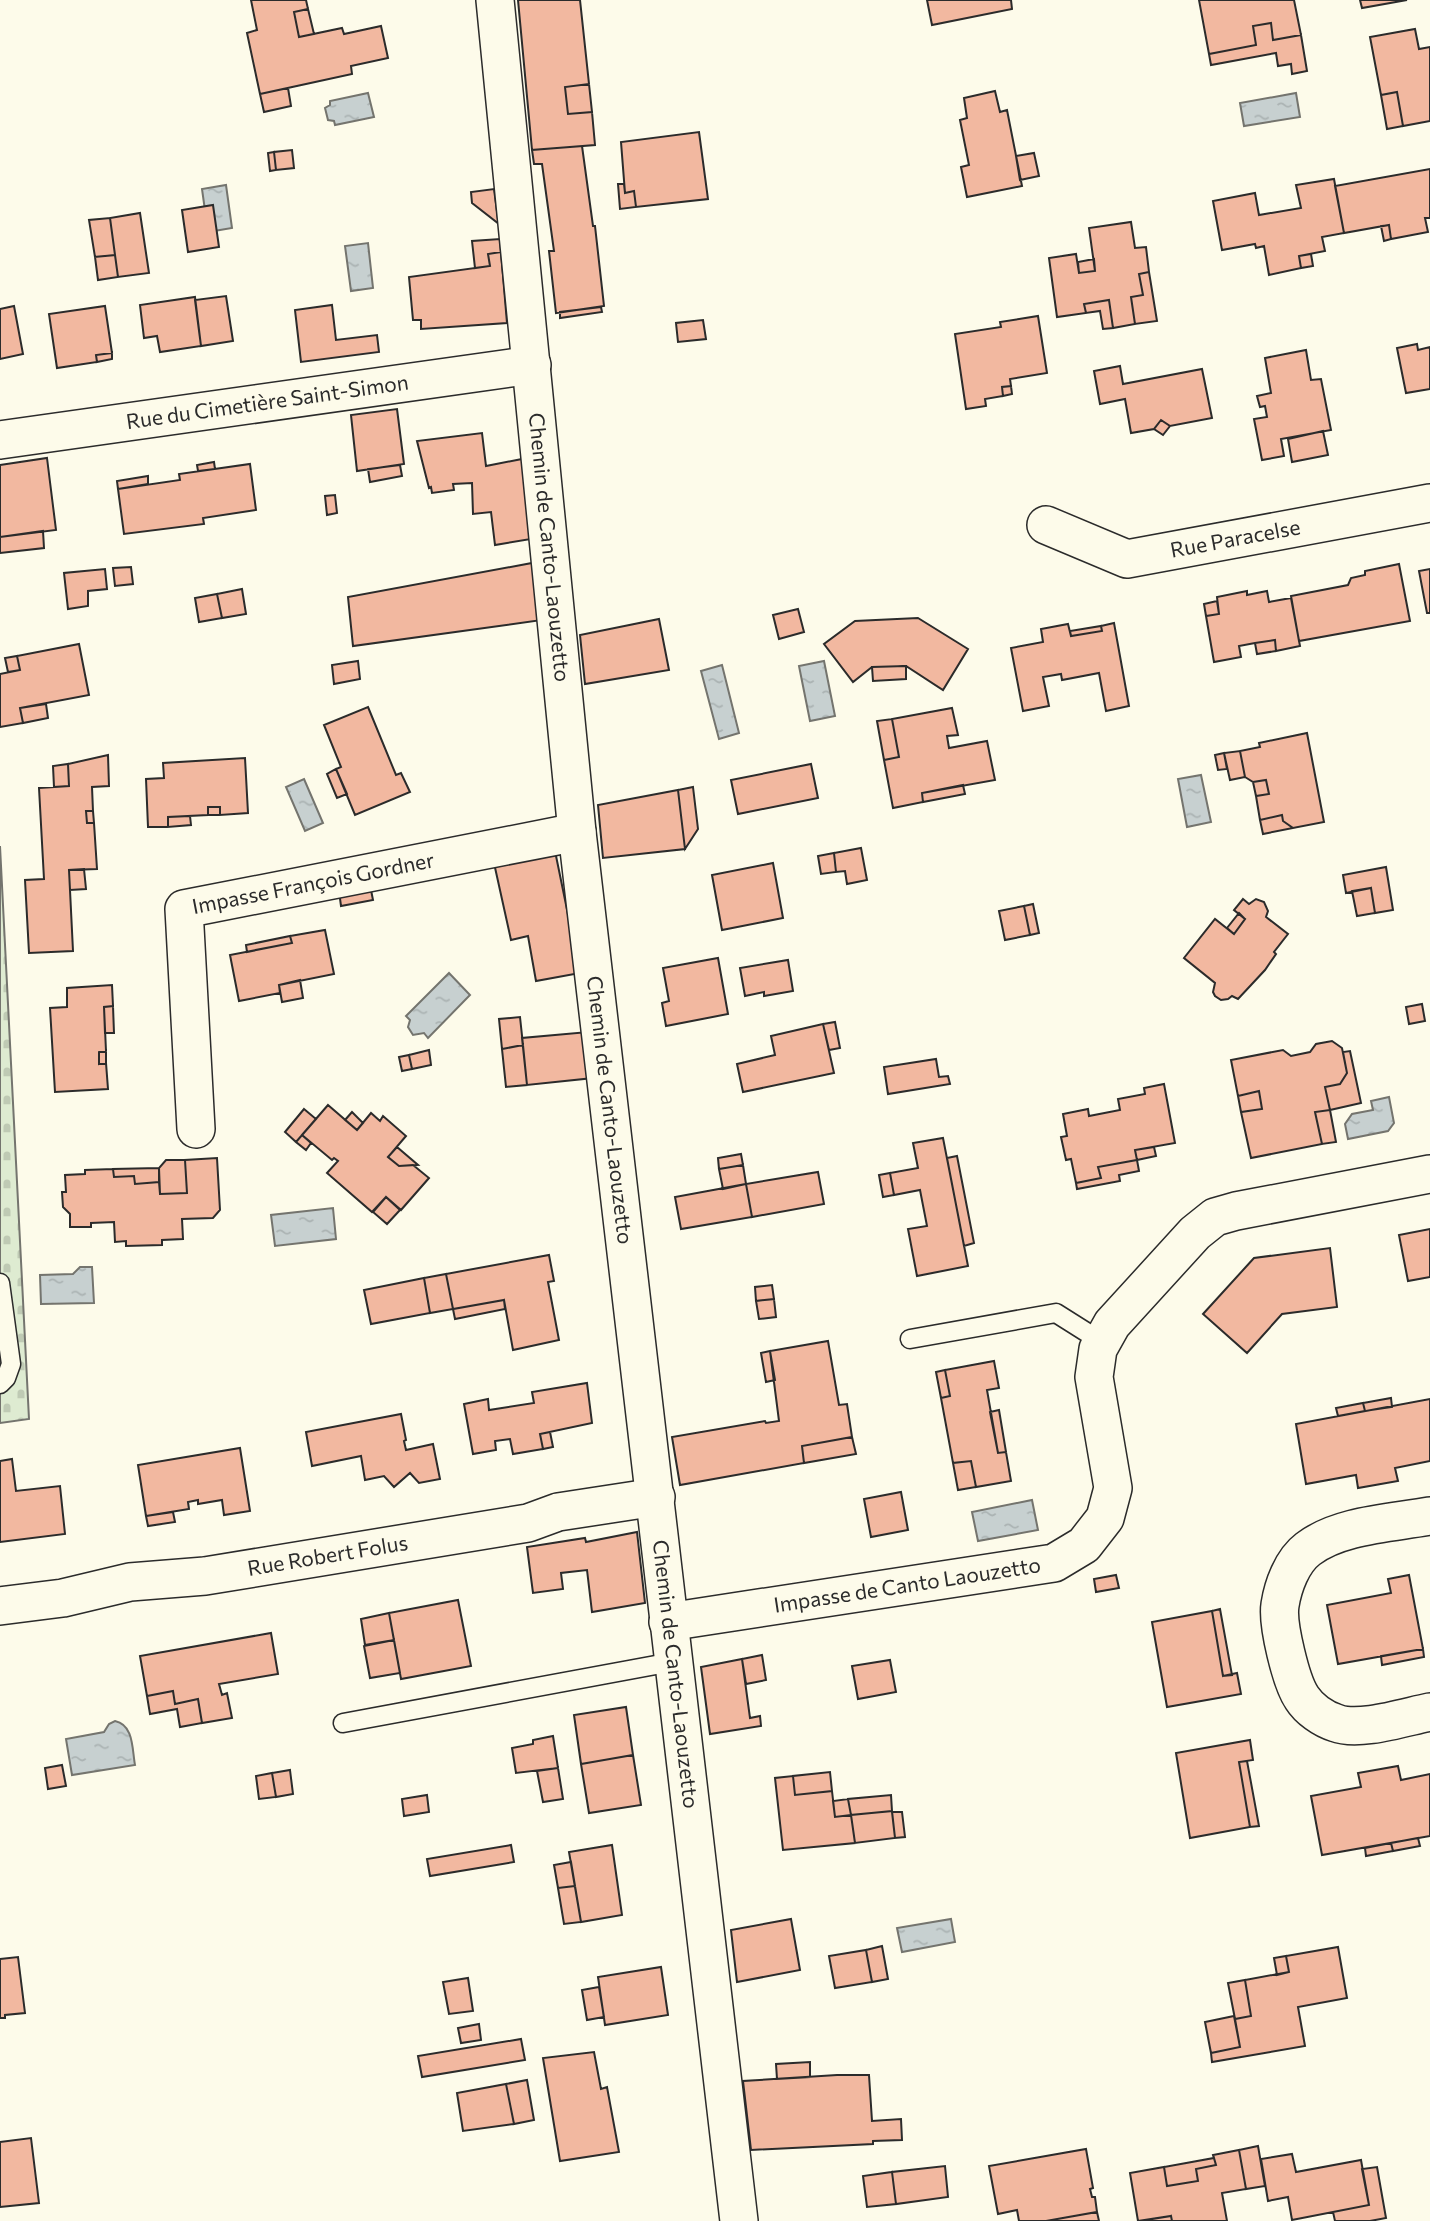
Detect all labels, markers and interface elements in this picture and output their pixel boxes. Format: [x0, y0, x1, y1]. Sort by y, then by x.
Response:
street label: Rue du Cimetière Saint-Simon [124, 369, 410, 433]
street label: Chemin de Canto-Laouzetto [525, 412, 576, 683]
street label: Rue Paracelse [1168, 513, 1302, 562]
street label: Impasse François Gordner [190, 846, 436, 918]
street label: Chemin de Canto-Laouzetto [583, 974, 639, 1246]
street label: Rue Robert Folus [245, 1529, 409, 1580]
street label: Chemin de Canto-Laouzetto [649, 1538, 705, 1810]
street label: Impasse de Canto Laouzetto [772, 1551, 1042, 1617]

